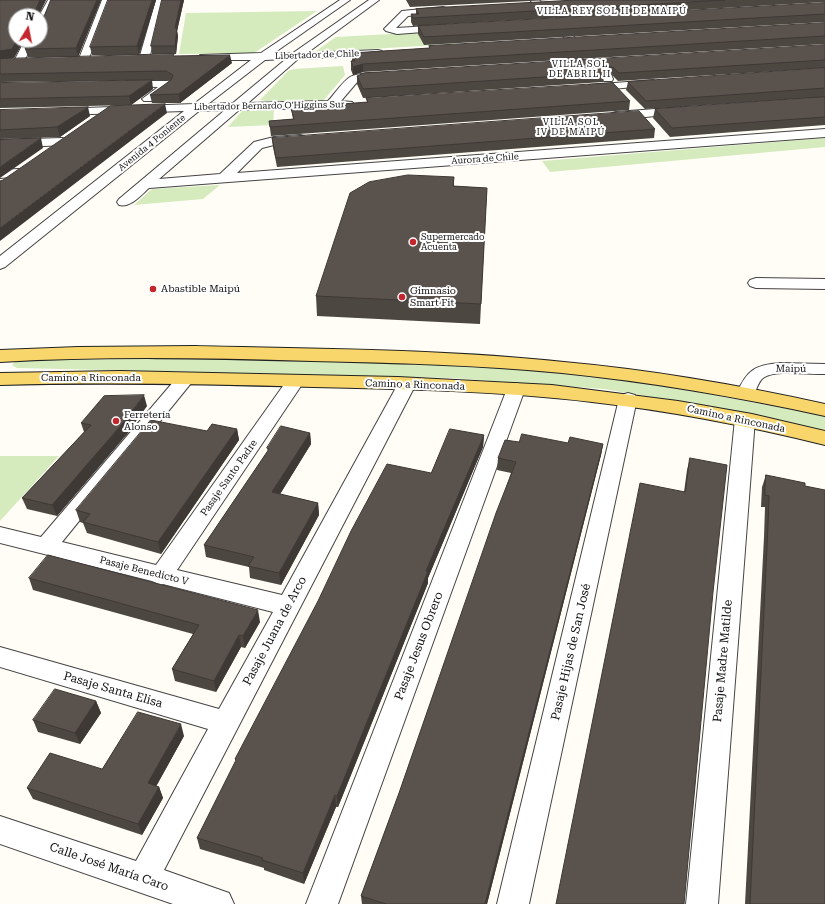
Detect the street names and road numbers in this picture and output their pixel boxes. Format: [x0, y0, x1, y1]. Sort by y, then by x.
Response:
street label: Libertador de Chile [275, 48, 359, 62]
street label: Libertador Bernardo O'Higgins Sur [194, 99, 344, 113]
street label: Avenida 4 Poniente [116, 112, 188, 174]
street label: Aurora de Chile [451, 151, 519, 167]
street label: Maipú [775, 363, 807, 375]
street label: Camino a Rinconada [41, 372, 141, 384]
street label: Camino a Rinconada [365, 377, 465, 393]
street label: Camino a Rinconada [686, 403, 786, 435]
street label: Pasaje Santo Padre [198, 437, 260, 519]
street label: Pasaje Benedicto V [98, 554, 190, 588]
street label: Pasaje Juana de Arco [240, 574, 310, 688]
street label: Pasaje Hijas de San José [548, 582, 594, 722]
street label: Pasaje Jesus Obrero [392, 590, 446, 702]
street label: Pasaje Madre Matilde [710, 599, 736, 723]
street label: Pasaje Santa Elisa [62, 669, 164, 711]
street label: Calle José María Caro [48, 840, 170, 894]

